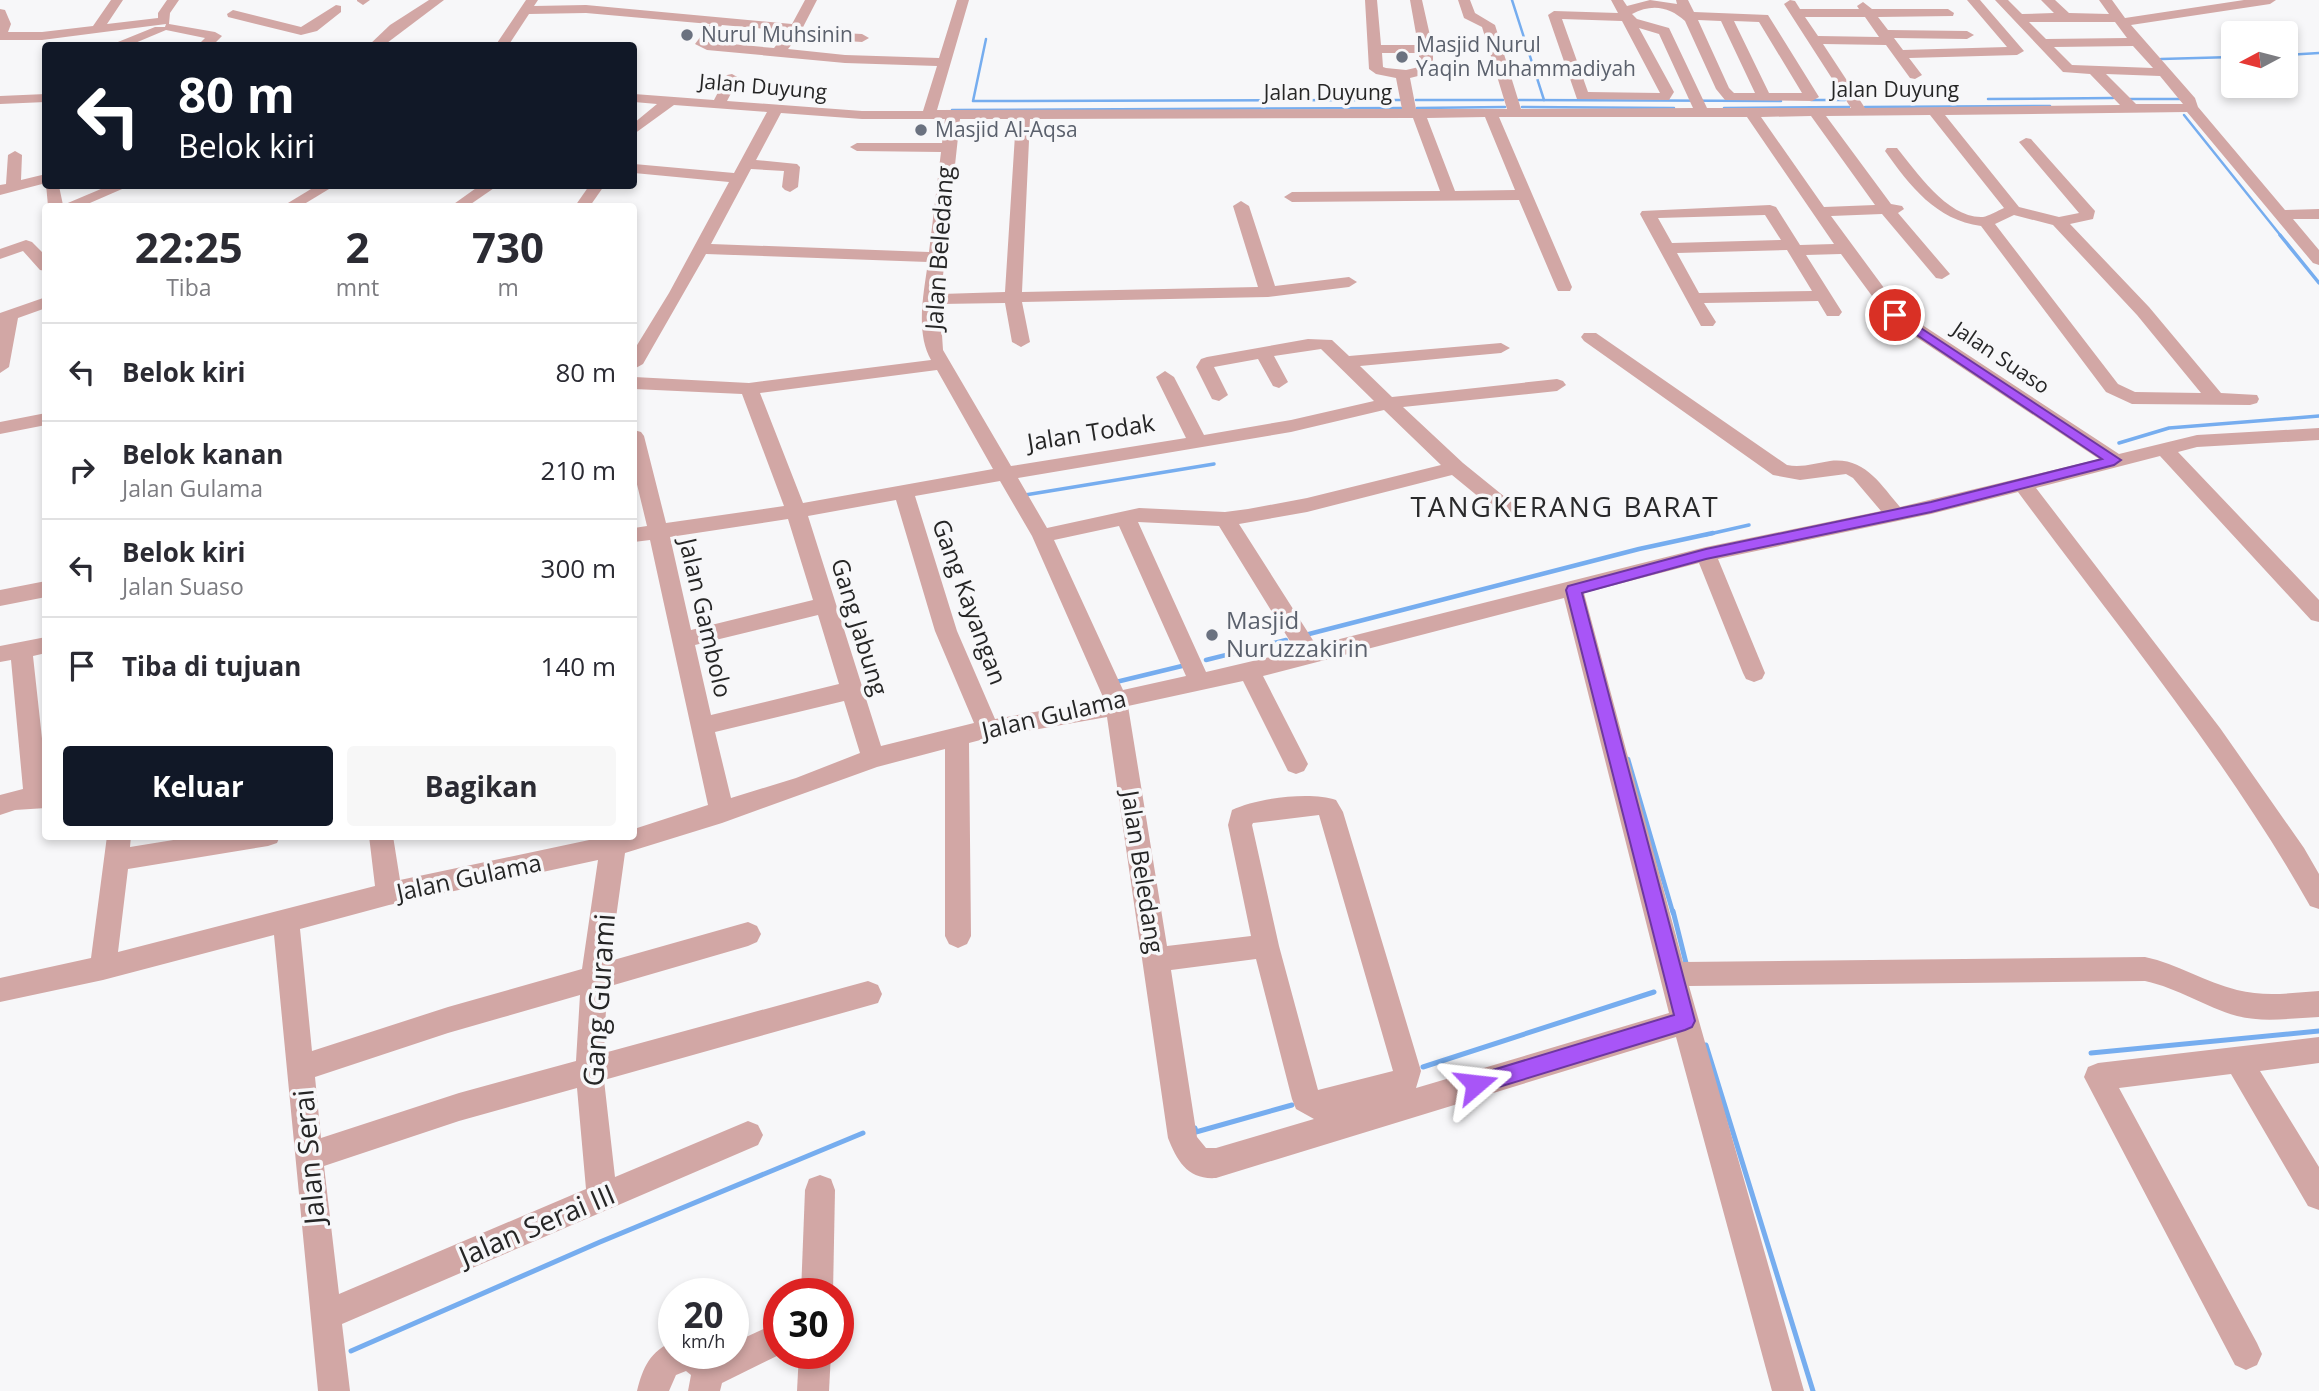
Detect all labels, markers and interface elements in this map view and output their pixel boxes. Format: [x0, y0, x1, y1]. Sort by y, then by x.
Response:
place label: Nurul Muhsinin [701, 20, 853, 48]
north arrow [2221, 21, 2298, 98]
map controls [2221, 21, 2298, 98]
marker: Nurul Muhsinin [679, 27, 695, 43]
place label: Masjid Nurul Yaqin Muhammadiyah [1416, 30, 1636, 82]
marker: Masjid Nurul Yaqin Muhammadiyah [1394, 49, 1410, 65]
text: 80 m [178, 61, 295, 127]
street label: Jalan Duyung [696, 66, 828, 106]
icon: left [63, 70, 154, 161]
street label: Jalan Duyung [1829, 75, 1959, 103]
street label: Jalan Duyung [1262, 78, 1392, 106]
place label: Masjid Al-Aqsa [935, 115, 1078, 143]
marker: Masjid Al-Aqsa [913, 122, 929, 138]
text: Belok kiri [178, 124, 315, 167]
street label: Jalan Beledang [916, 165, 961, 333]
text: 22:25 [135, 218, 243, 275]
text: 2 [345, 218, 369, 275]
text: 730 [472, 218, 544, 275]
text: Tiba [166, 271, 212, 303]
text: mnt [336, 271, 379, 303]
text: m [497, 271, 519, 303]
pin [1865, 285, 1925, 345]
icon: arrive [1876, 296, 1914, 334]
street label: Jalan Suaso [1946, 313, 2056, 400]
icon: left [63, 353, 101, 391]
text: Belok kiri [122, 354, 246, 390]
text: 80 m [555, 354, 616, 390]
street label: Jalan Todak [1023, 405, 1157, 458]
text: Belok kanan [122, 436, 283, 472]
icon: right [63, 451, 101, 489]
text: 210 m [541, 452, 616, 488]
text: Jalan Gulama [122, 472, 263, 504]
district label: TANGKERANG BARAT [1410, 487, 1720, 525]
street label: Gang Kayangan [925, 514, 1016, 689]
street label: Jalan Gambolo [672, 533, 741, 701]
text: Belok kiri [122, 534, 246, 570]
icon: left [63, 549, 101, 587]
text: 300 m [541, 550, 616, 586]
street label: Gang Jabung [824, 554, 897, 699]
text: Jalan Suaso [122, 570, 244, 602]
place label: Masjid Nuruzzakirin [1226, 603, 1368, 664]
marker: Masjid Nuruzzakirin [1204, 627, 1220, 643]
icon: arrive [63, 647, 101, 685]
text: Tiba di tujuan [122, 648, 301, 684]
text: 140 m [541, 648, 616, 684]
street label: Jalan Gulama [976, 681, 1129, 747]
button: Keluar [63, 746, 333, 826]
button: Bagikan [347, 746, 616, 826]
street label: Jalan Beledang [1114, 786, 1173, 956]
street label: Jalan Gulama [391, 845, 544, 908]
street label: Gang Gurami [573, 912, 623, 1088]
position arrow [1439, 1047, 1513, 1121]
street label: Jalan Serai [283, 1088, 333, 1229]
street label: Jalan Serai III [450, 1174, 620, 1275]
speed limit sign: 30 [763, 1278, 854, 1369]
text: 20 [683, 1291, 724, 1338]
text: km/h [682, 1329, 725, 1353]

